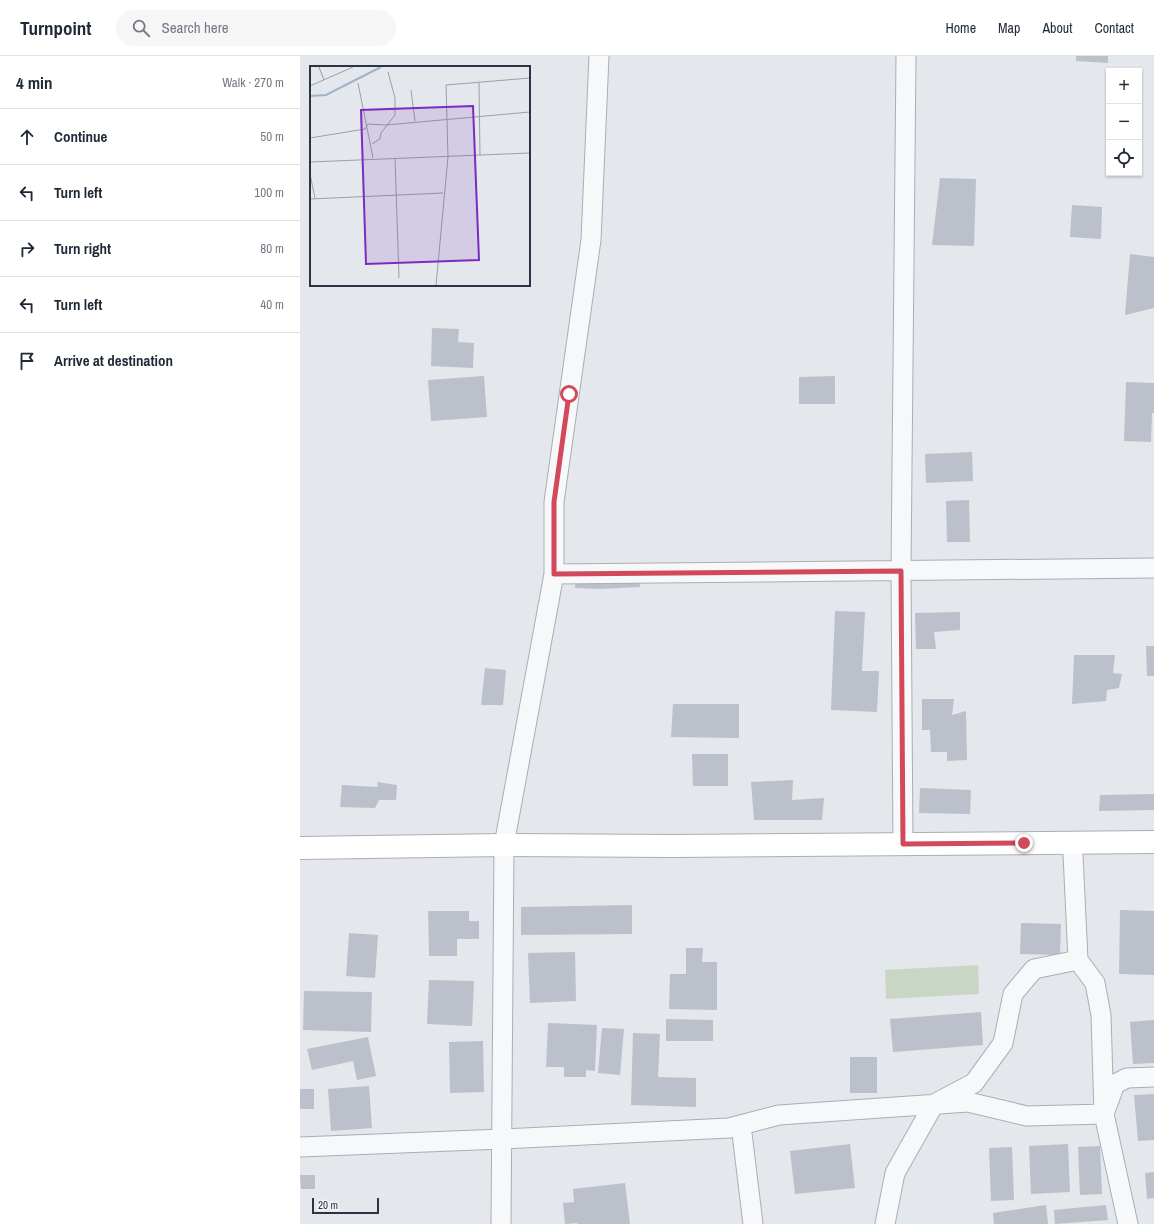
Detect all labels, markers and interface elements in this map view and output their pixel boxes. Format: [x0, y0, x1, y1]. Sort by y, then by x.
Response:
search box [116, 10, 396, 46]
text: Turnpoint [20, 15, 92, 41]
icon: search [130, 17, 152, 39]
text: Search here [162, 17, 229, 38]
text: Home [945, 19, 976, 37]
text: Map [998, 19, 1020, 37]
text: About [1042, 19, 1072, 37]
text: Contact [1094, 19, 1134, 37]
inset map [310, 66, 530, 286]
map controls [1106, 68, 1142, 176]
button: + [1106, 68, 1142, 104]
text: 4 min [16, 71, 52, 94]
text: Walk · 270 m [222, 74, 284, 91]
button: − [1106, 104, 1142, 140]
icon: ahead [16, 126, 38, 148]
text: Continue [54, 126, 107, 147]
text: 50 m [260, 128, 284, 145]
button: locate [1106, 140, 1142, 176]
icon: left [16, 182, 38, 204]
text: Turn left [54, 182, 102, 203]
text: 100 m [254, 184, 284, 201]
icon: right [16, 238, 38, 260]
text: Turn right [54, 238, 111, 259]
text: 80 m [260, 240, 284, 257]
icon: left [16, 294, 38, 316]
text: Turn left [54, 294, 102, 315]
text: 40 m [260, 296, 284, 313]
icon: arrive [16, 350, 38, 372]
text: Arrive at destination [54, 350, 173, 371]
route start [560, 385, 578, 403]
route end [1015, 834, 1033, 852]
scale bar [312, 1196, 379, 1215]
text: 20 m [318, 1198, 338, 1212]

